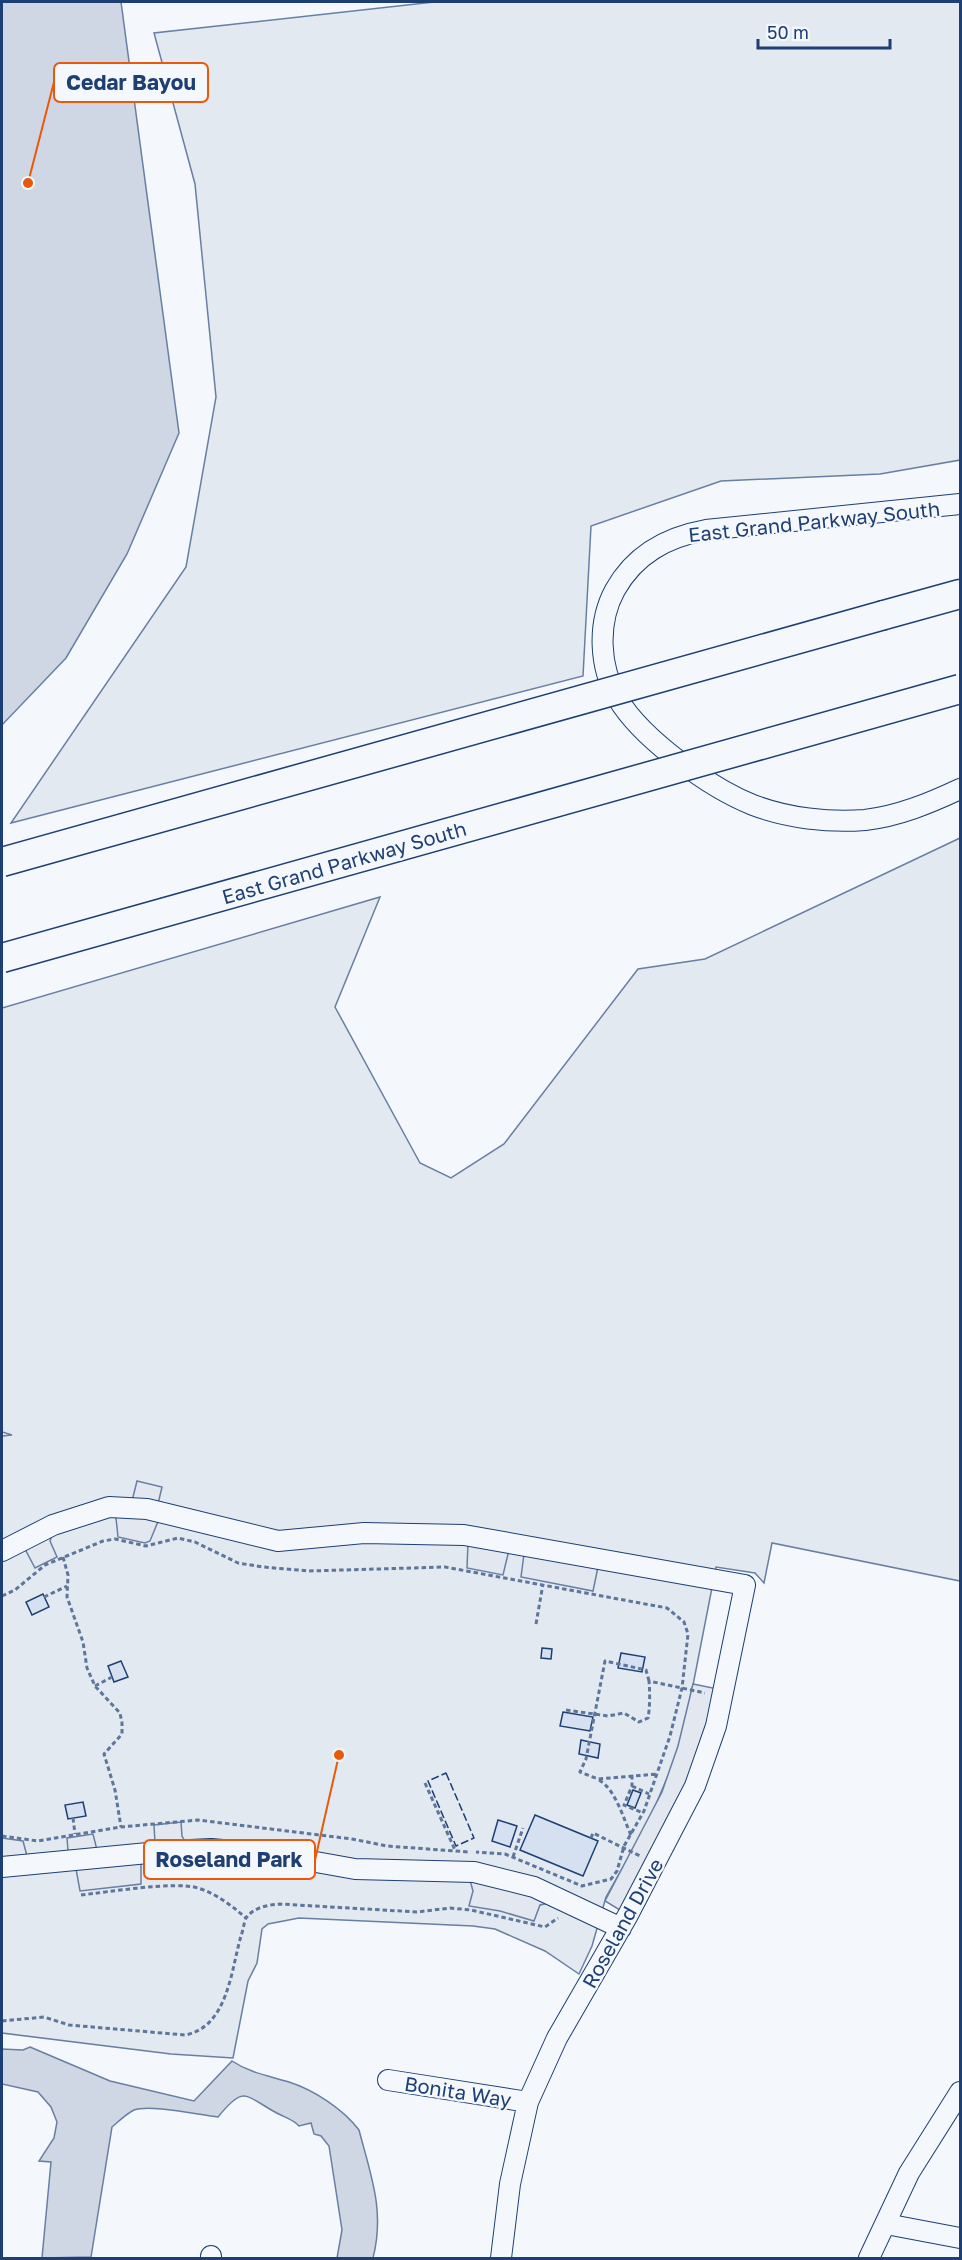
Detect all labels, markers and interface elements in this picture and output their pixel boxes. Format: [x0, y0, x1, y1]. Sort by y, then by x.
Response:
scale bar [758, 12, 890, 50]
text: 50 m [767, 21, 809, 43]
callout: Cedar Bayou [54, 63, 208, 102]
text: Cedar Bayou [66, 69, 196, 95]
street label: East Grand Parkway South [687, 496, 941, 546]
street label: East Grand Parkway South [219, 816, 469, 908]
callout: Roseland Park [144, 1840, 315, 1879]
text: Roseland Park [155, 1846, 303, 1872]
street label: Roseland Drive [576, 1854, 668, 1992]
street label: Bonita Way [403, 2071, 513, 2111]

